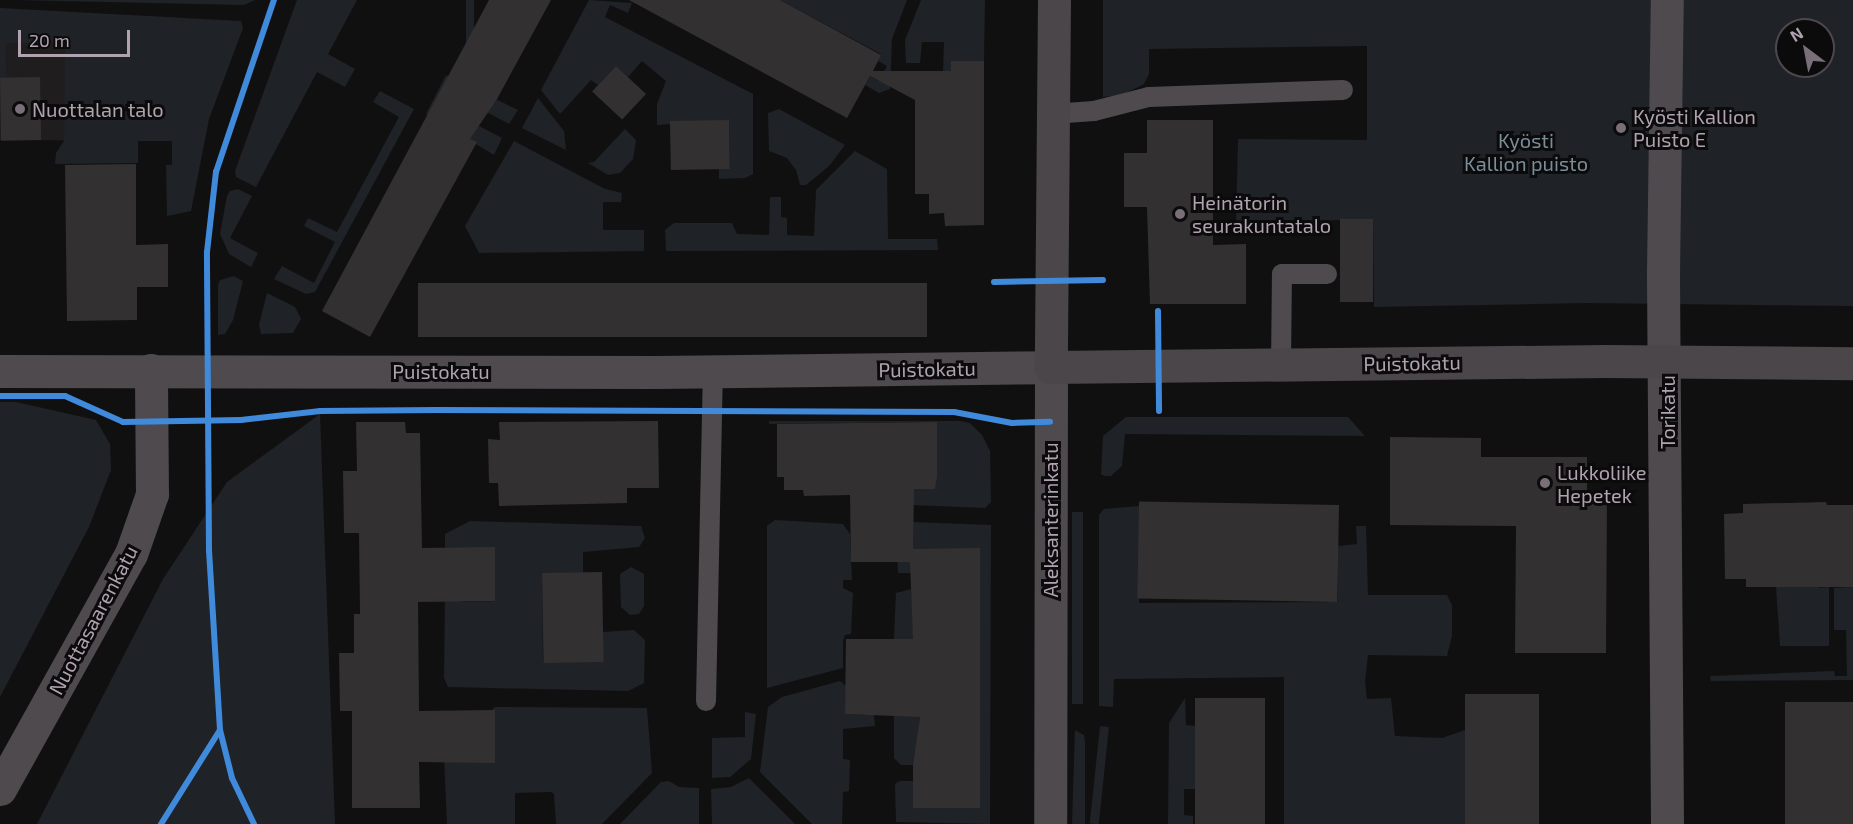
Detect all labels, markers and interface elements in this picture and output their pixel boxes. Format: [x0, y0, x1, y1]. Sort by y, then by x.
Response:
scale bar [21, 18, 134, 56]
north arrow [1775, 18, 1835, 78]
text: N [1786, 23, 1806, 45]
text: 20 m [29, 29, 70, 51]
place label: Nuottalan talo [32, 97, 164, 121]
marker: Nuottalan talo [13, 102, 27, 116]
place label: Kyösti Kallion Puisto E [1633, 104, 1756, 151]
marker: Kyösti Kallion Puisto E [1614, 121, 1628, 135]
park label: Kyösti Kallion puisto [1464, 129, 1588, 176]
place label: Heinätorin seurakuntatalo [1192, 190, 1331, 237]
marker: Heinätorin seurakuntatalo [1173, 207, 1187, 221]
street label: Puistokatu [1363, 350, 1461, 376]
street label: Puistokatu [878, 356, 976, 382]
street label: Puistokatu [392, 359, 490, 383]
street label: Torikatu [1655, 375, 1679, 449]
street label: Aleksanterinkatu [1038, 442, 1062, 598]
place label: Lukkoliike Hepetek [1557, 460, 1647, 507]
marker: Lukkoliike Hepetek [1538, 476, 1552, 490]
street label: Nuottasaarenkatu [44, 541, 142, 699]

